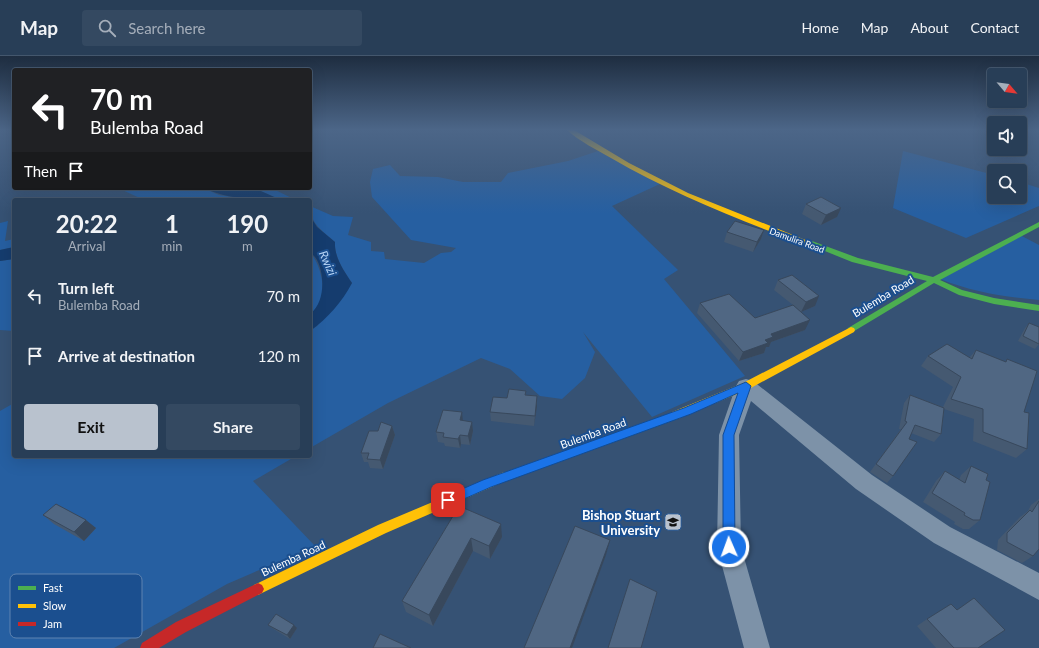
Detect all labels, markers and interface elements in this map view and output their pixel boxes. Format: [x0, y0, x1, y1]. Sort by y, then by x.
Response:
search box [82, 10, 362, 46]
text: Map [20, 16, 58, 39]
icon: search [96, 17, 118, 39]
text: Search here [128, 19, 206, 37]
text: Home [801, 19, 839, 36]
text: Map [861, 19, 888, 36]
text: About [910, 19, 948, 36]
text: Contact [970, 19, 1019, 36]
north arrow [987, 68, 1027, 108]
map controls [987, 68, 1027, 204]
text: 70 m [90, 82, 153, 116]
icon: left [24, 84, 76, 136]
text: Bulemba Road [90, 116, 204, 138]
button: sound [987, 116, 1027, 156]
icon: arrive [65, 160, 87, 182]
text: Then [24, 162, 57, 180]
button: search [987, 164, 1027, 204]
text: 20:22 [56, 209, 118, 238]
text: 1 [165, 209, 179, 238]
text: 190 [226, 209, 268, 238]
street label: Damulira Road [768, 225, 826, 255]
text: Arrival [68, 238, 105, 254]
text: min [162, 238, 183, 254]
text: m [242, 238, 253, 254]
water label: Rwizi [316, 248, 340, 278]
street label: Bulemba Road [850, 273, 916, 319]
text: Turn left [58, 279, 114, 297]
icon: left [24, 285, 46, 307]
text: 70 m [266, 287, 300, 305]
text: Bulemba Road [58, 297, 140, 313]
icon: arrive [24, 345, 46, 367]
text: Arrive at destination [58, 347, 195, 365]
text: 120 m [258, 347, 300, 365]
button: Exit [24, 404, 158, 450]
button: Share [166, 404, 300, 450]
street label: Bulemba Road [558, 415, 628, 451]
pin [431, 483, 465, 517]
icon: arrive [437, 489, 459, 511]
place label: Bishop Stuart University [582, 507, 660, 538]
school or university icon: Bishop Stuart University [663, 512, 683, 532]
position arrow [708, 526, 750, 568]
street label: Bulemba Road [259, 537, 327, 579]
legend [10, 574, 142, 638]
text: Fast [43, 581, 63, 594]
text: Slow [43, 599, 67, 612]
text: Jam [43, 617, 62, 630]

